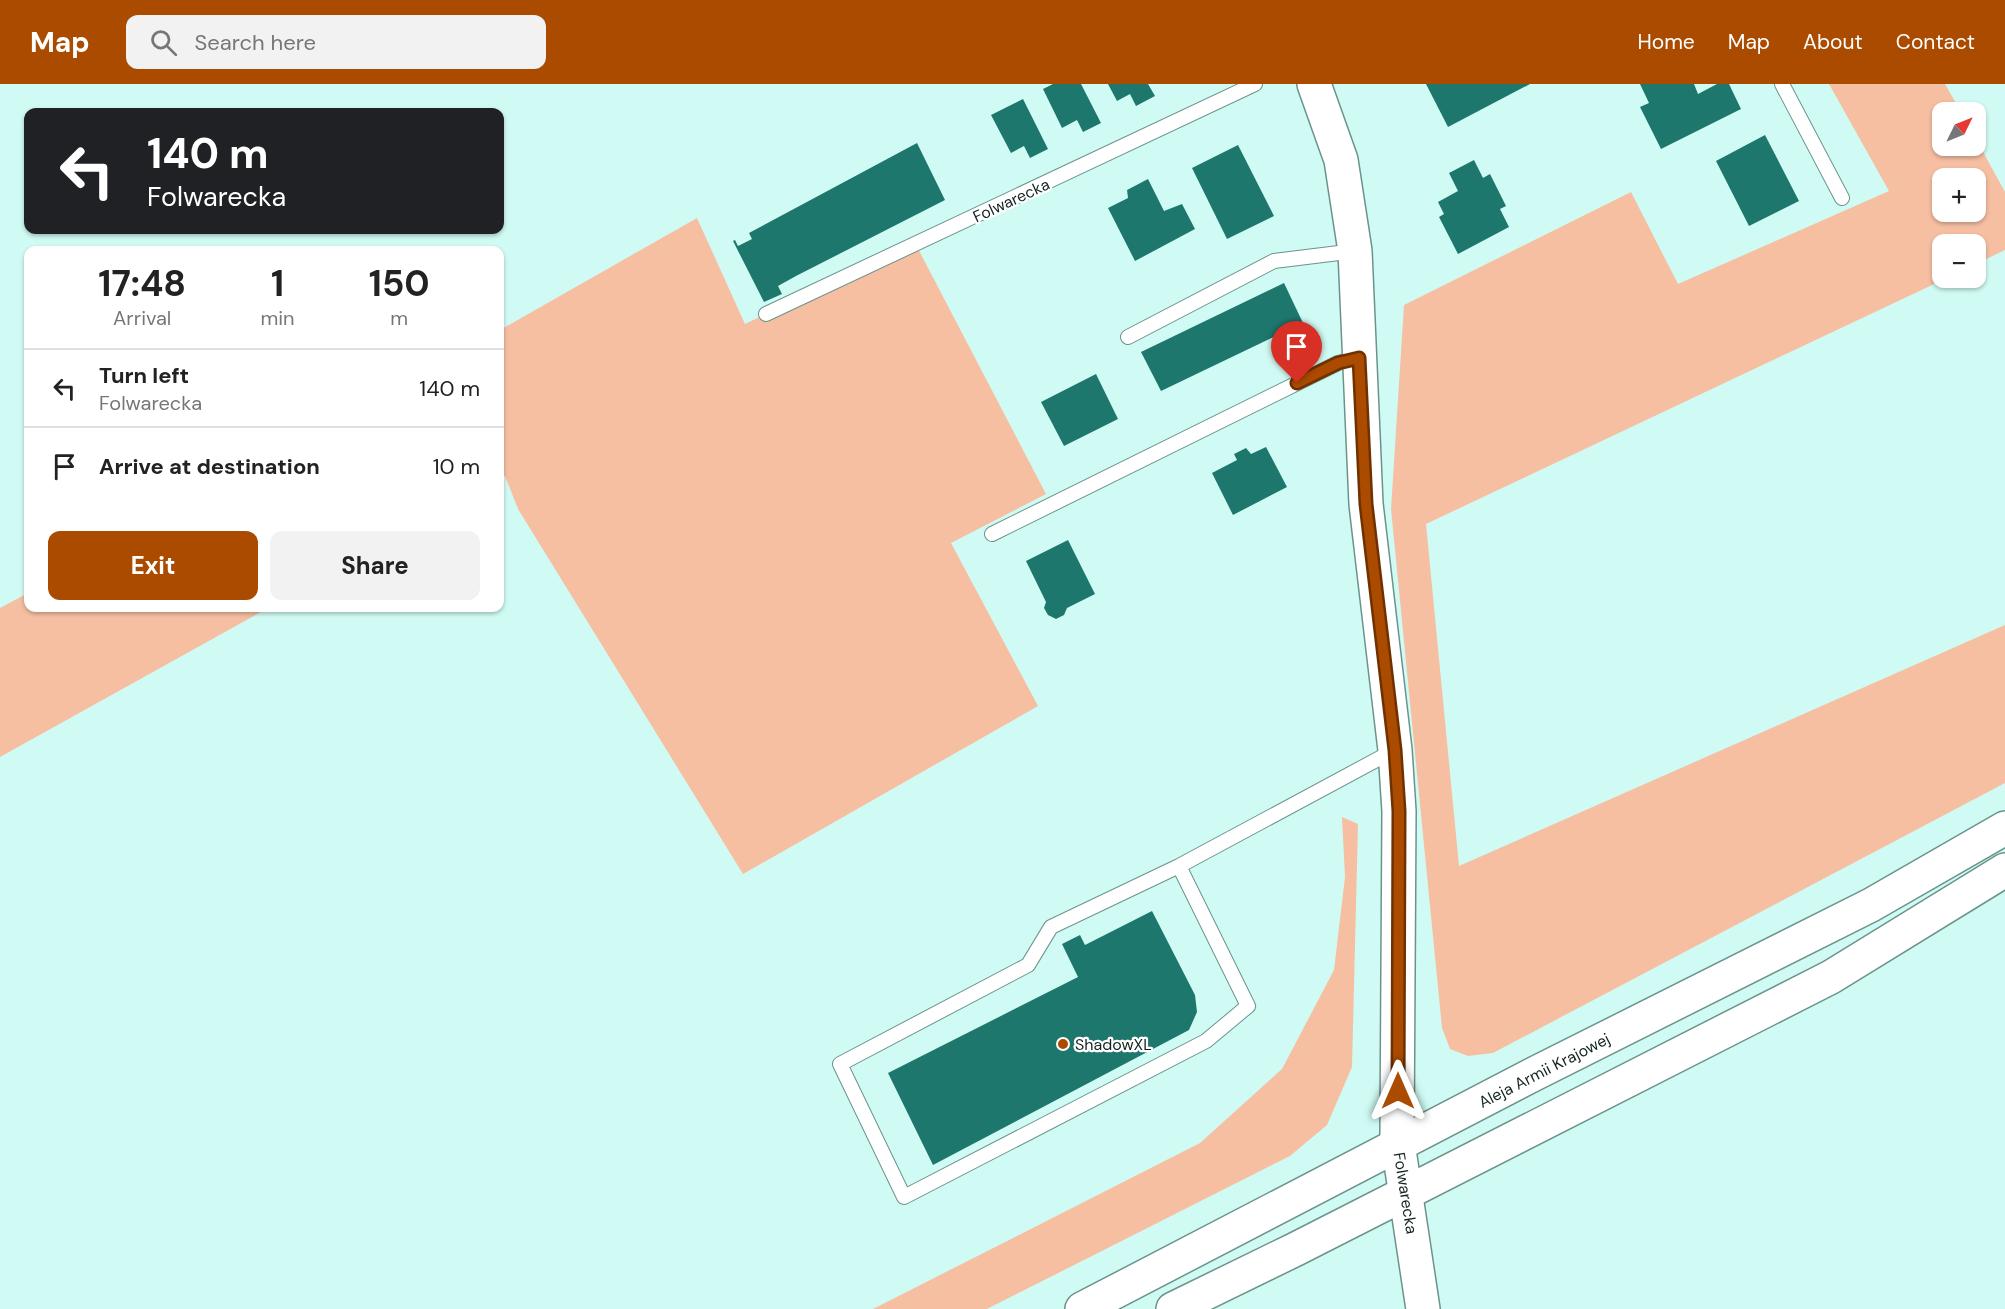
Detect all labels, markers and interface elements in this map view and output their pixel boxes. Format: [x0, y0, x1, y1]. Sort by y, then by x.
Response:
search box [126, 15, 546, 69]
text: Map [30, 24, 90, 61]
icon: search [147, 26, 180, 59]
text: Search here [195, 28, 316, 57]
text: Home [1637, 28, 1695, 56]
text: Map [1728, 28, 1770, 56]
text: About [1803, 28, 1863, 56]
text: Contact [1896, 28, 1975, 56]
north arrow [1932, 102, 1986, 156]
map controls [1932, 102, 1986, 288]
text: 140 m [147, 126, 269, 181]
icon: left [48, 132, 126, 210]
button: + [1932, 168, 1986, 222]
street label: Folwarecka [969, 174, 1053, 227]
text: Folwarecka [147, 179, 286, 214]
button: − [1932, 234, 1986, 288]
text: 17:48 [98, 260, 186, 307]
text: 1 [271, 260, 284, 307]
text: 150 [369, 260, 430, 307]
text: Arrival [113, 305, 171, 331]
text: min [260, 305, 295, 331]
text: m [390, 305, 408, 331]
pin [1271, 321, 1322, 383]
icon: arrive [1280, 330, 1313, 363]
text: Turn left [99, 361, 189, 390]
icon: left [48, 372, 81, 405]
text: 140 m [419, 374, 480, 403]
text: Folwarecka [99, 390, 202, 416]
icon: arrive [48, 450, 81, 483]
text: Arrive at destination [99, 452, 320, 481]
text: 10 m [433, 452, 480, 481]
button: Exit [48, 531, 258, 600]
button: Share [270, 531, 480, 600]
street label: Aleja Armii Krajowej [1475, 1028, 1614, 1113]
place label: ShadowXL [1075, 1034, 1152, 1055]
marker: ShadowXL [1056, 1037, 1070, 1051]
position arrow [1366, 1059, 1430, 1123]
street label: Folwarecka [1389, 1151, 1422, 1235]

